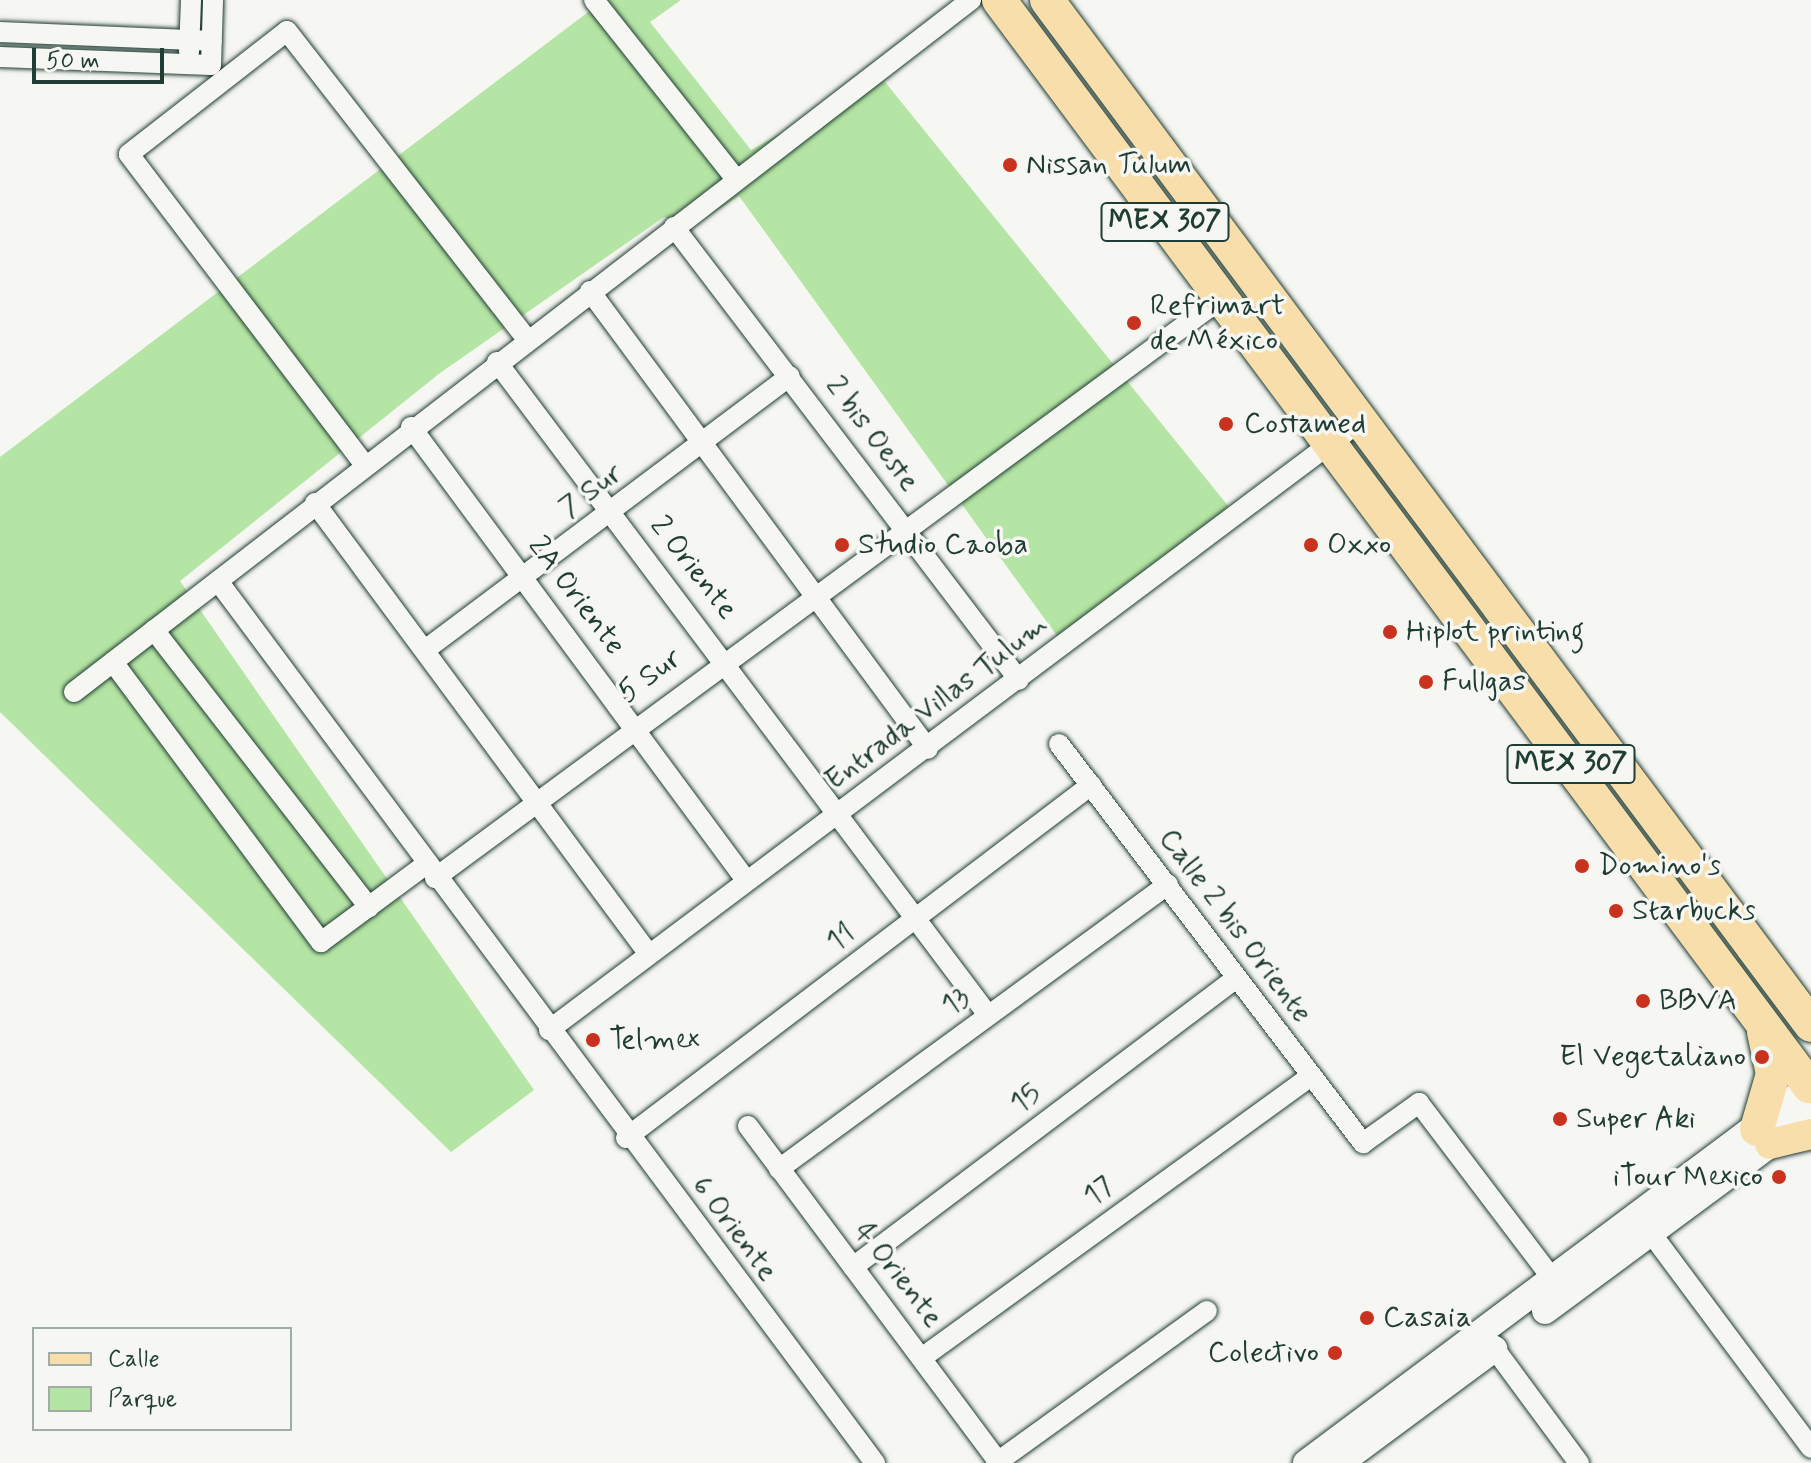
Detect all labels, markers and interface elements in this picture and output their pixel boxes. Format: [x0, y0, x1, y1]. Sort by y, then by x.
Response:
scale bar [36, 32, 168, 82]
text: 50 m [46, 46, 100, 77]
place label: Nissan Tulum [1026, 147, 1193, 183]
marker: Nissan Tulum [1001, 156, 1019, 174]
road number: MEX 307 [1099, 198, 1231, 246]
place label: Refrimart de México [1150, 288, 1285, 358]
marker: Refrimart de México [1125, 314, 1143, 332]
street label: 2 bis Oeste [817, 369, 927, 499]
place label: Costamed [1244, 406, 1366, 442]
marker: Costamed [1215, 413, 1237, 435]
street label: 7 Sur [552, 456, 630, 526]
street label: 2 Oriente [641, 509, 745, 627]
place label: Studio Caoba [858, 527, 1028, 563]
place label: Oxxo [1327, 527, 1391, 563]
street label: 2A Oriente [519, 529, 633, 663]
marker: Studio Caoba [833, 536, 851, 554]
marker: Oxxo [1302, 536, 1320, 554]
street label: Entrada Villas Tulum [821, 609, 1053, 797]
place label: Hiplot printing [1406, 614, 1590, 650]
marker: Hiplot printing [1381, 623, 1399, 641]
street label: 5 Sur [611, 641, 689, 711]
place label: Fullgas [1442, 664, 1526, 700]
marker: Fullgas [1417, 673, 1435, 691]
road number: MEX 307 [1505, 740, 1637, 788]
street label: Calle 2 bis Oriente [1149, 821, 1321, 1031]
place label: Domino's [1598, 848, 1721, 884]
marker: Domino's [1573, 857, 1591, 875]
place label: Starbucks [1632, 893, 1756, 929]
marker: Starbucks [1607, 902, 1625, 920]
street label: 11 [820, 916, 862, 960]
street label: 13 [935, 980, 977, 1024]
place label: BBVA [1659, 983, 1737, 1019]
marker: BBVA [1634, 992, 1652, 1010]
place label: Telmex [609, 1022, 700, 1058]
marker: Telmex [584, 1031, 602, 1049]
place label: El Vegetaliano [1561, 1039, 1746, 1075]
marker: El Vegetaliano [1753, 1048, 1771, 1066]
street label: 15 [1003, 1076, 1049, 1122]
place label: Super Aki [1576, 1101, 1697, 1137]
marker: Super Aki [1551, 1110, 1569, 1128]
place label: iTour Mexico [1611, 1159, 1763, 1195]
marker: iTour Mexico [1770, 1168, 1788, 1186]
street label: 6 Oriente [683, 1169, 785, 1289]
street label: 17 [1077, 1169, 1121, 1215]
street label: 4 Oriente [846, 1215, 950, 1335]
place label: Casaia [1383, 1300, 1471, 1336]
marker: Casaia [1358, 1309, 1376, 1327]
legend [32, 1327, 292, 1431]
place label: Colectivo [1208, 1335, 1319, 1371]
text: Calle [108, 1344, 160, 1375]
marker: Colectivo [1326, 1344, 1344, 1362]
text: Parque [108, 1384, 177, 1415]

